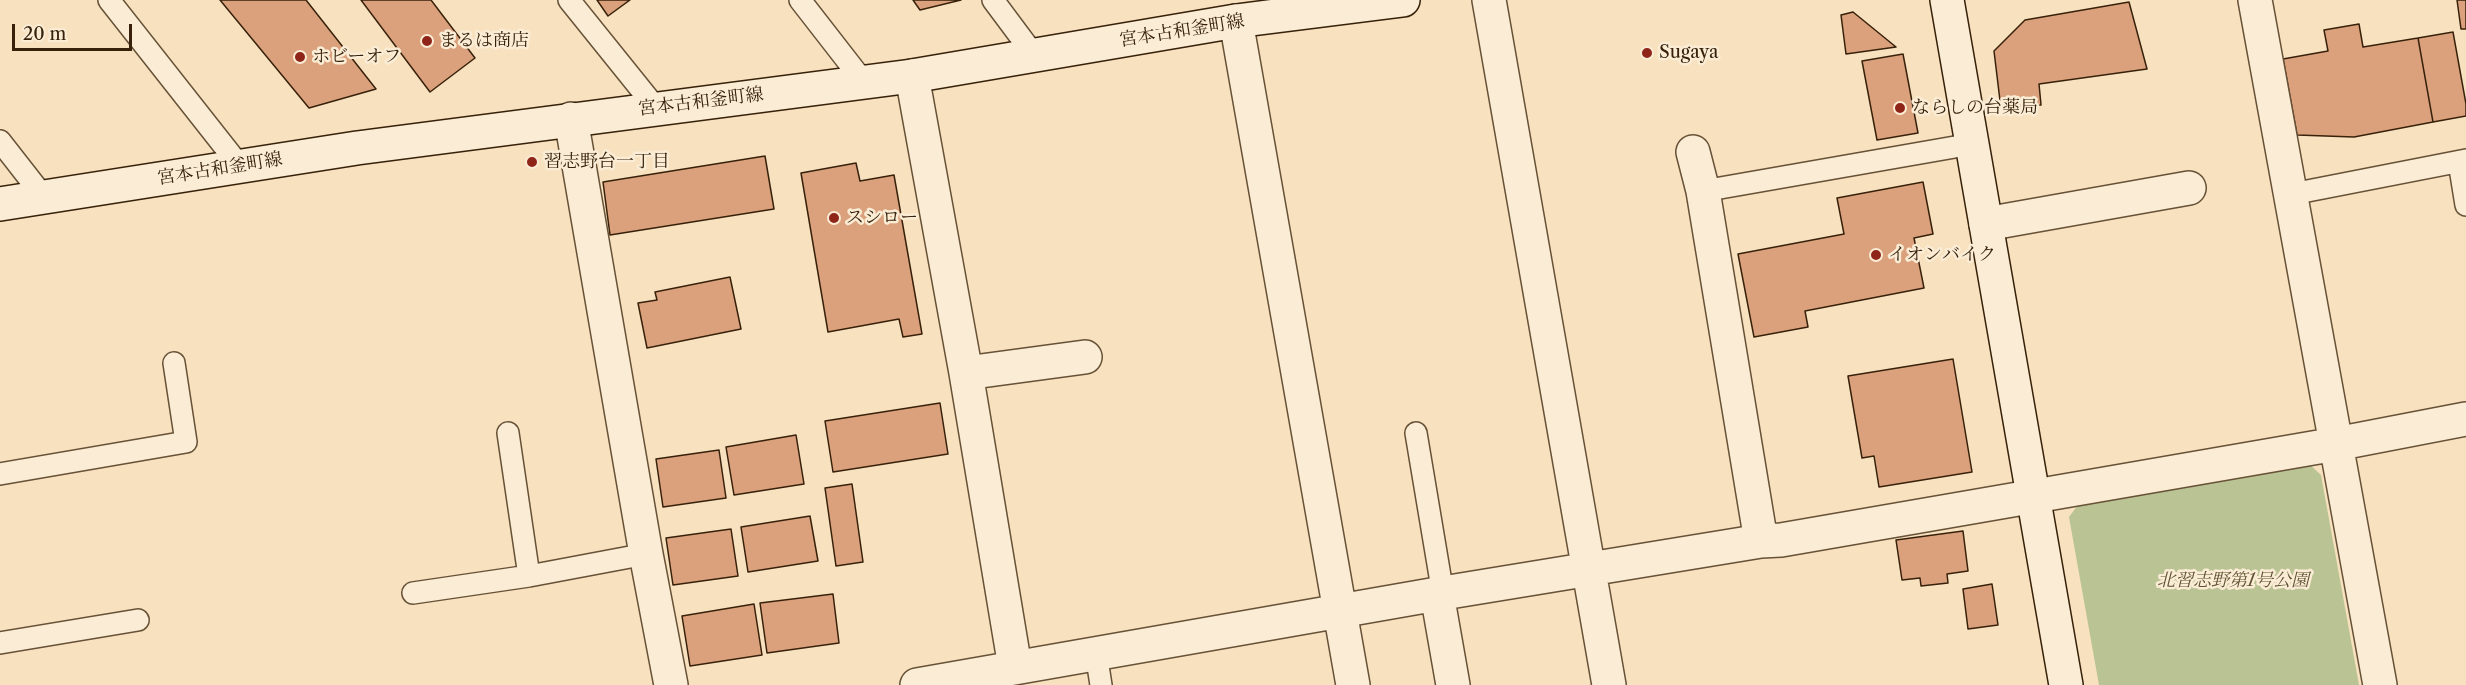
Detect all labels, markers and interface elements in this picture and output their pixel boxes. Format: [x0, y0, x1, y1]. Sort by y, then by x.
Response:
street label: 宮本古和釜町線 [1118, 10, 1246, 52]
scale bar [15, 12, 135, 50]
text: 20 m [23, 23, 66, 45]
place label: まるは商店 [439, 30, 529, 52]
marker: まるは商店 [420, 34, 434, 48]
place label: Sugaya [1659, 42, 1718, 64]
place label: ホビーオフ [312, 46, 401, 68]
marker: Sugaya [1640, 46, 1654, 60]
marker: ホビーオフ [293, 50, 307, 64]
street label: 宮本古和釜町線 [637, 84, 765, 120]
place label: ならしの台薬局 [1912, 97, 2038, 119]
marker: ならしの台薬局 [1893, 101, 1907, 115]
street label: 宮本古和釜町線 [156, 148, 284, 190]
place label: 習志野台一丁目 [544, 151, 670, 173]
marker: 習志野台一丁目 [525, 155, 539, 169]
place label: スシロー [846, 207, 918, 229]
marker: スシロー [827, 211, 841, 225]
place label: イオンバイク [1888, 244, 1996, 266]
marker: イオンバイク [1869, 248, 1883, 262]
park label: 北習志野第1号公園 [2157, 570, 2309, 592]

